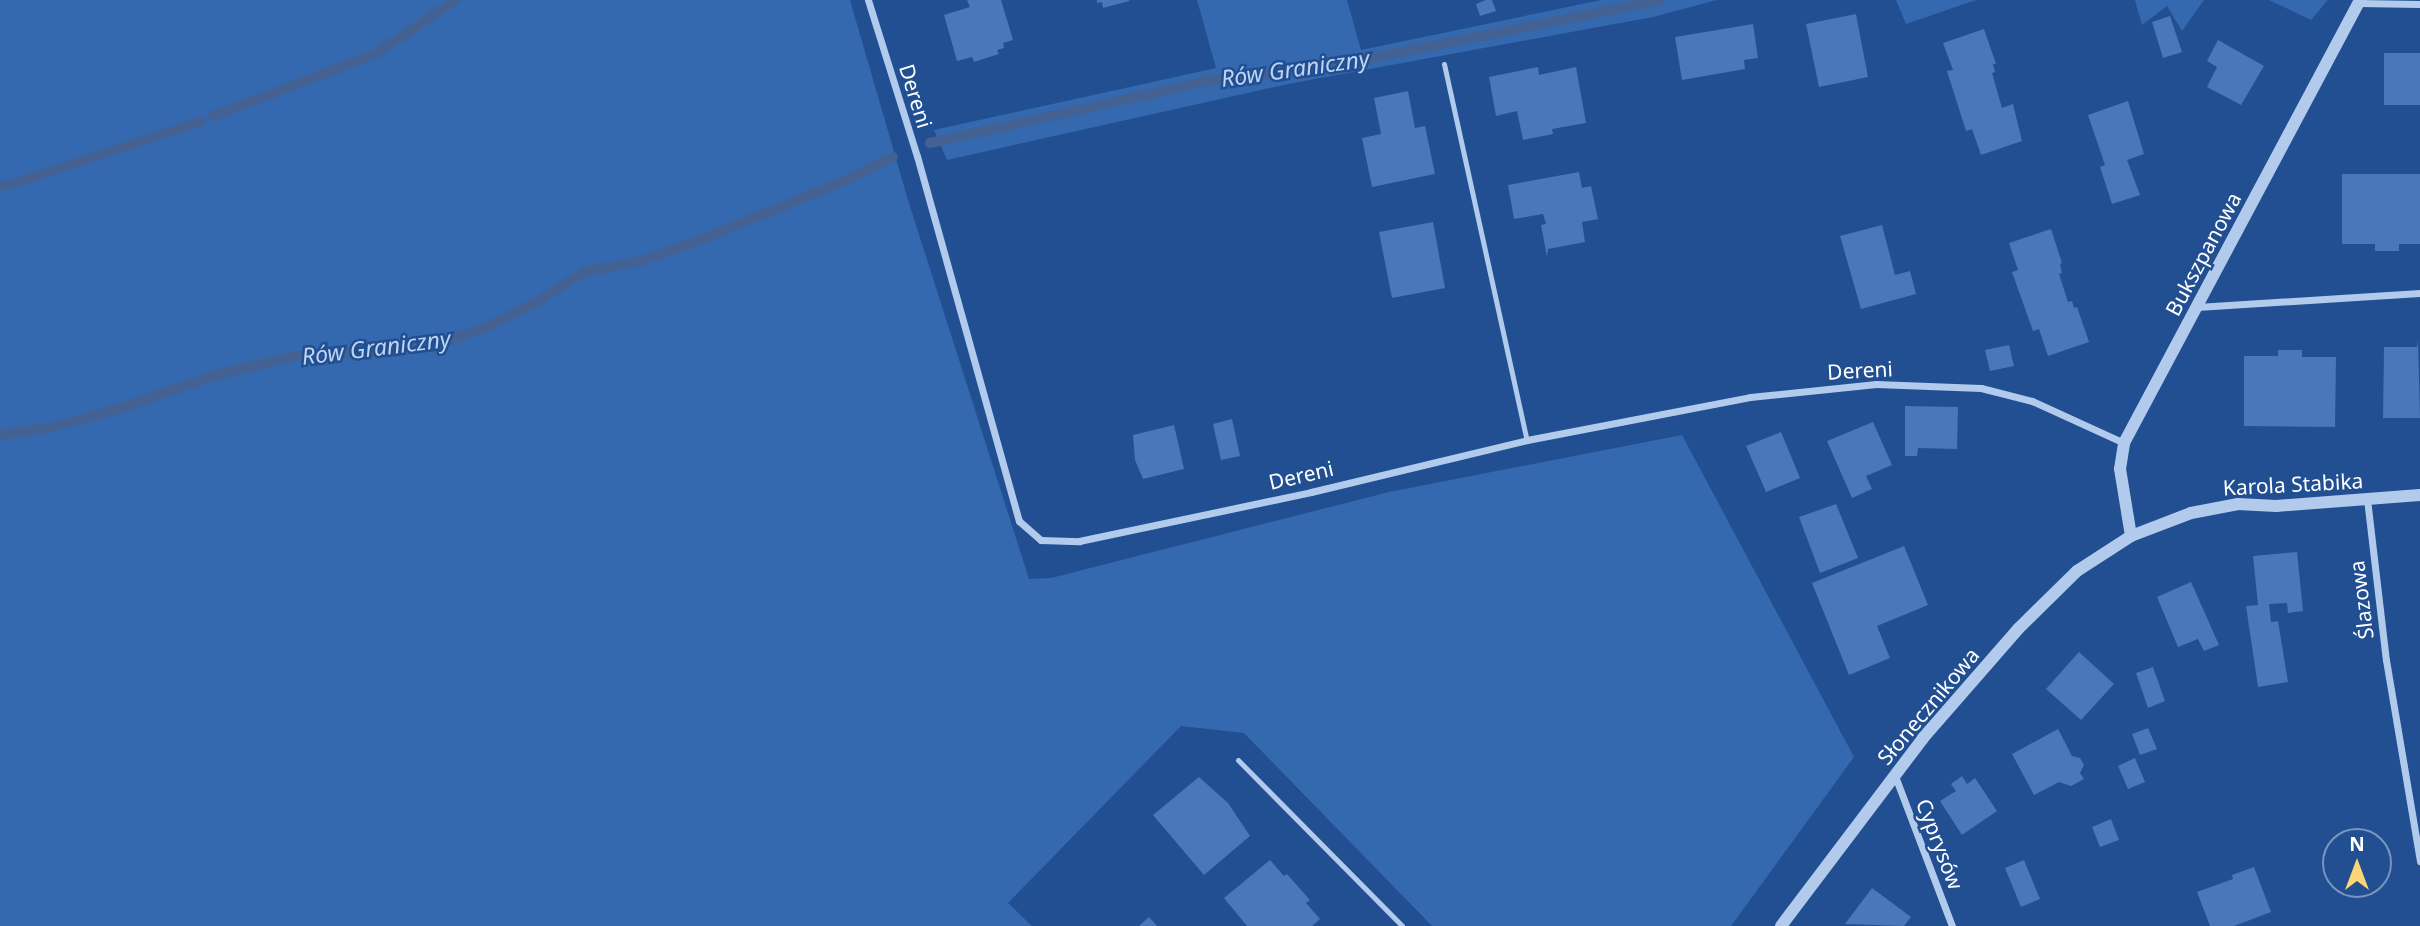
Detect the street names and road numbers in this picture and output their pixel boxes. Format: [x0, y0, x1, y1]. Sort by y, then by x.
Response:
street label: Dereni [894, 61, 938, 131]
street label: Bukszpanowa [2160, 188, 2246, 320]
street label: Dereni [1827, 356, 1893, 384]
street label: Dereni [1266, 455, 1336, 495]
street label: Karola Stabika [2222, 468, 2364, 500]
street label: Ślazowa [2344, 559, 2378, 641]
street label: Słonecznikowa [1872, 643, 1984, 769]
street label: Cyprysów [1911, 795, 1969, 893]

